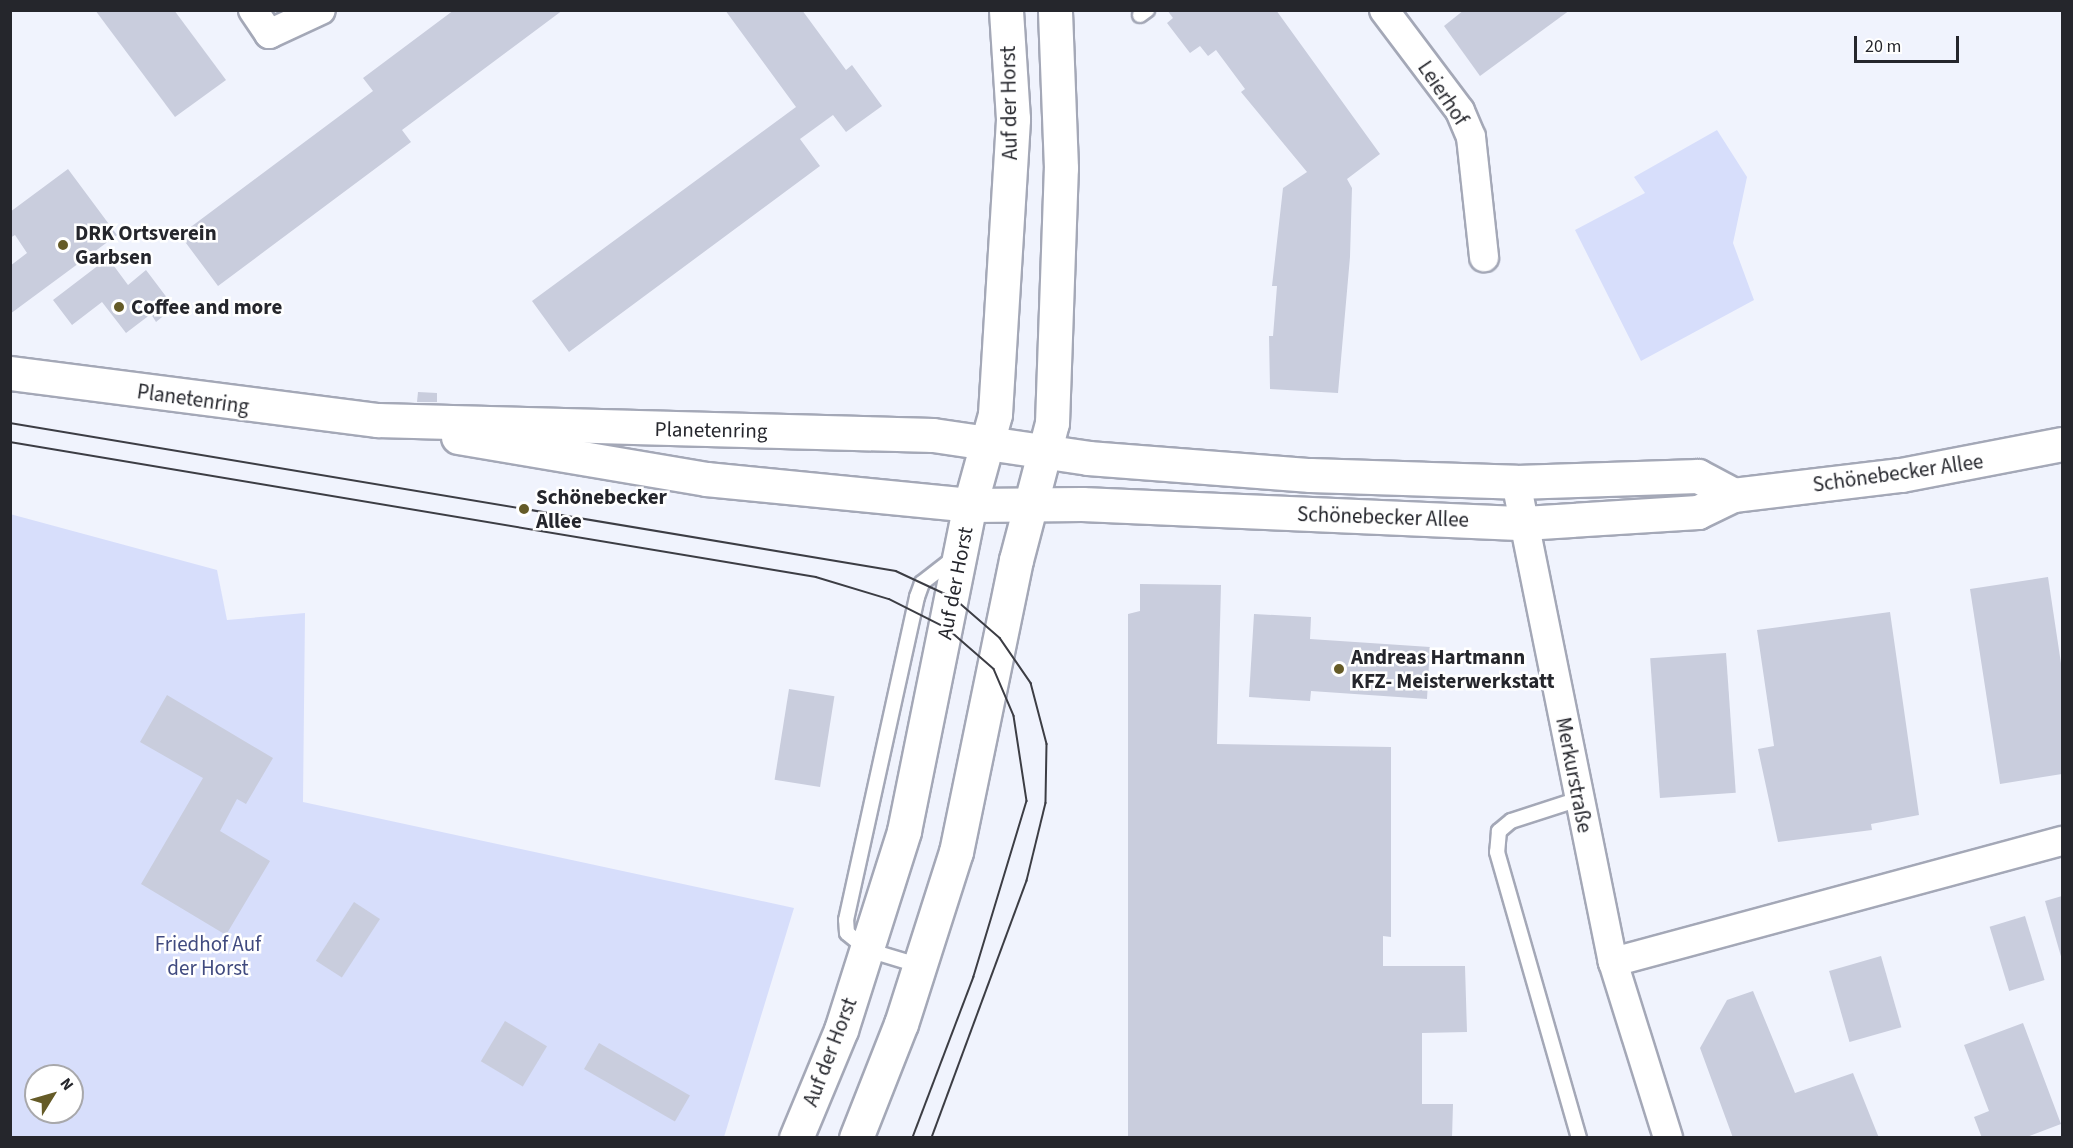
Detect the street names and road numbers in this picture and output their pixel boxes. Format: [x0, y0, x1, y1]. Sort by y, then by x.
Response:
street label: Auf der Horst [995, 46, 1023, 160]
street label: Leierhof [1412, 56, 1474, 130]
street label: Planetenring [135, 379, 251, 419]
street label: Planetenring [654, 416, 768, 444]
street label: Schönebecker Allee [1811, 449, 1985, 497]
street label: Schönebecker Allee [1297, 501, 1469, 533]
street label: Auf der Horst [932, 524, 978, 642]
street label: Merkurstraße [1550, 715, 1598, 835]
street label: Auf der Horst [798, 994, 862, 1110]

